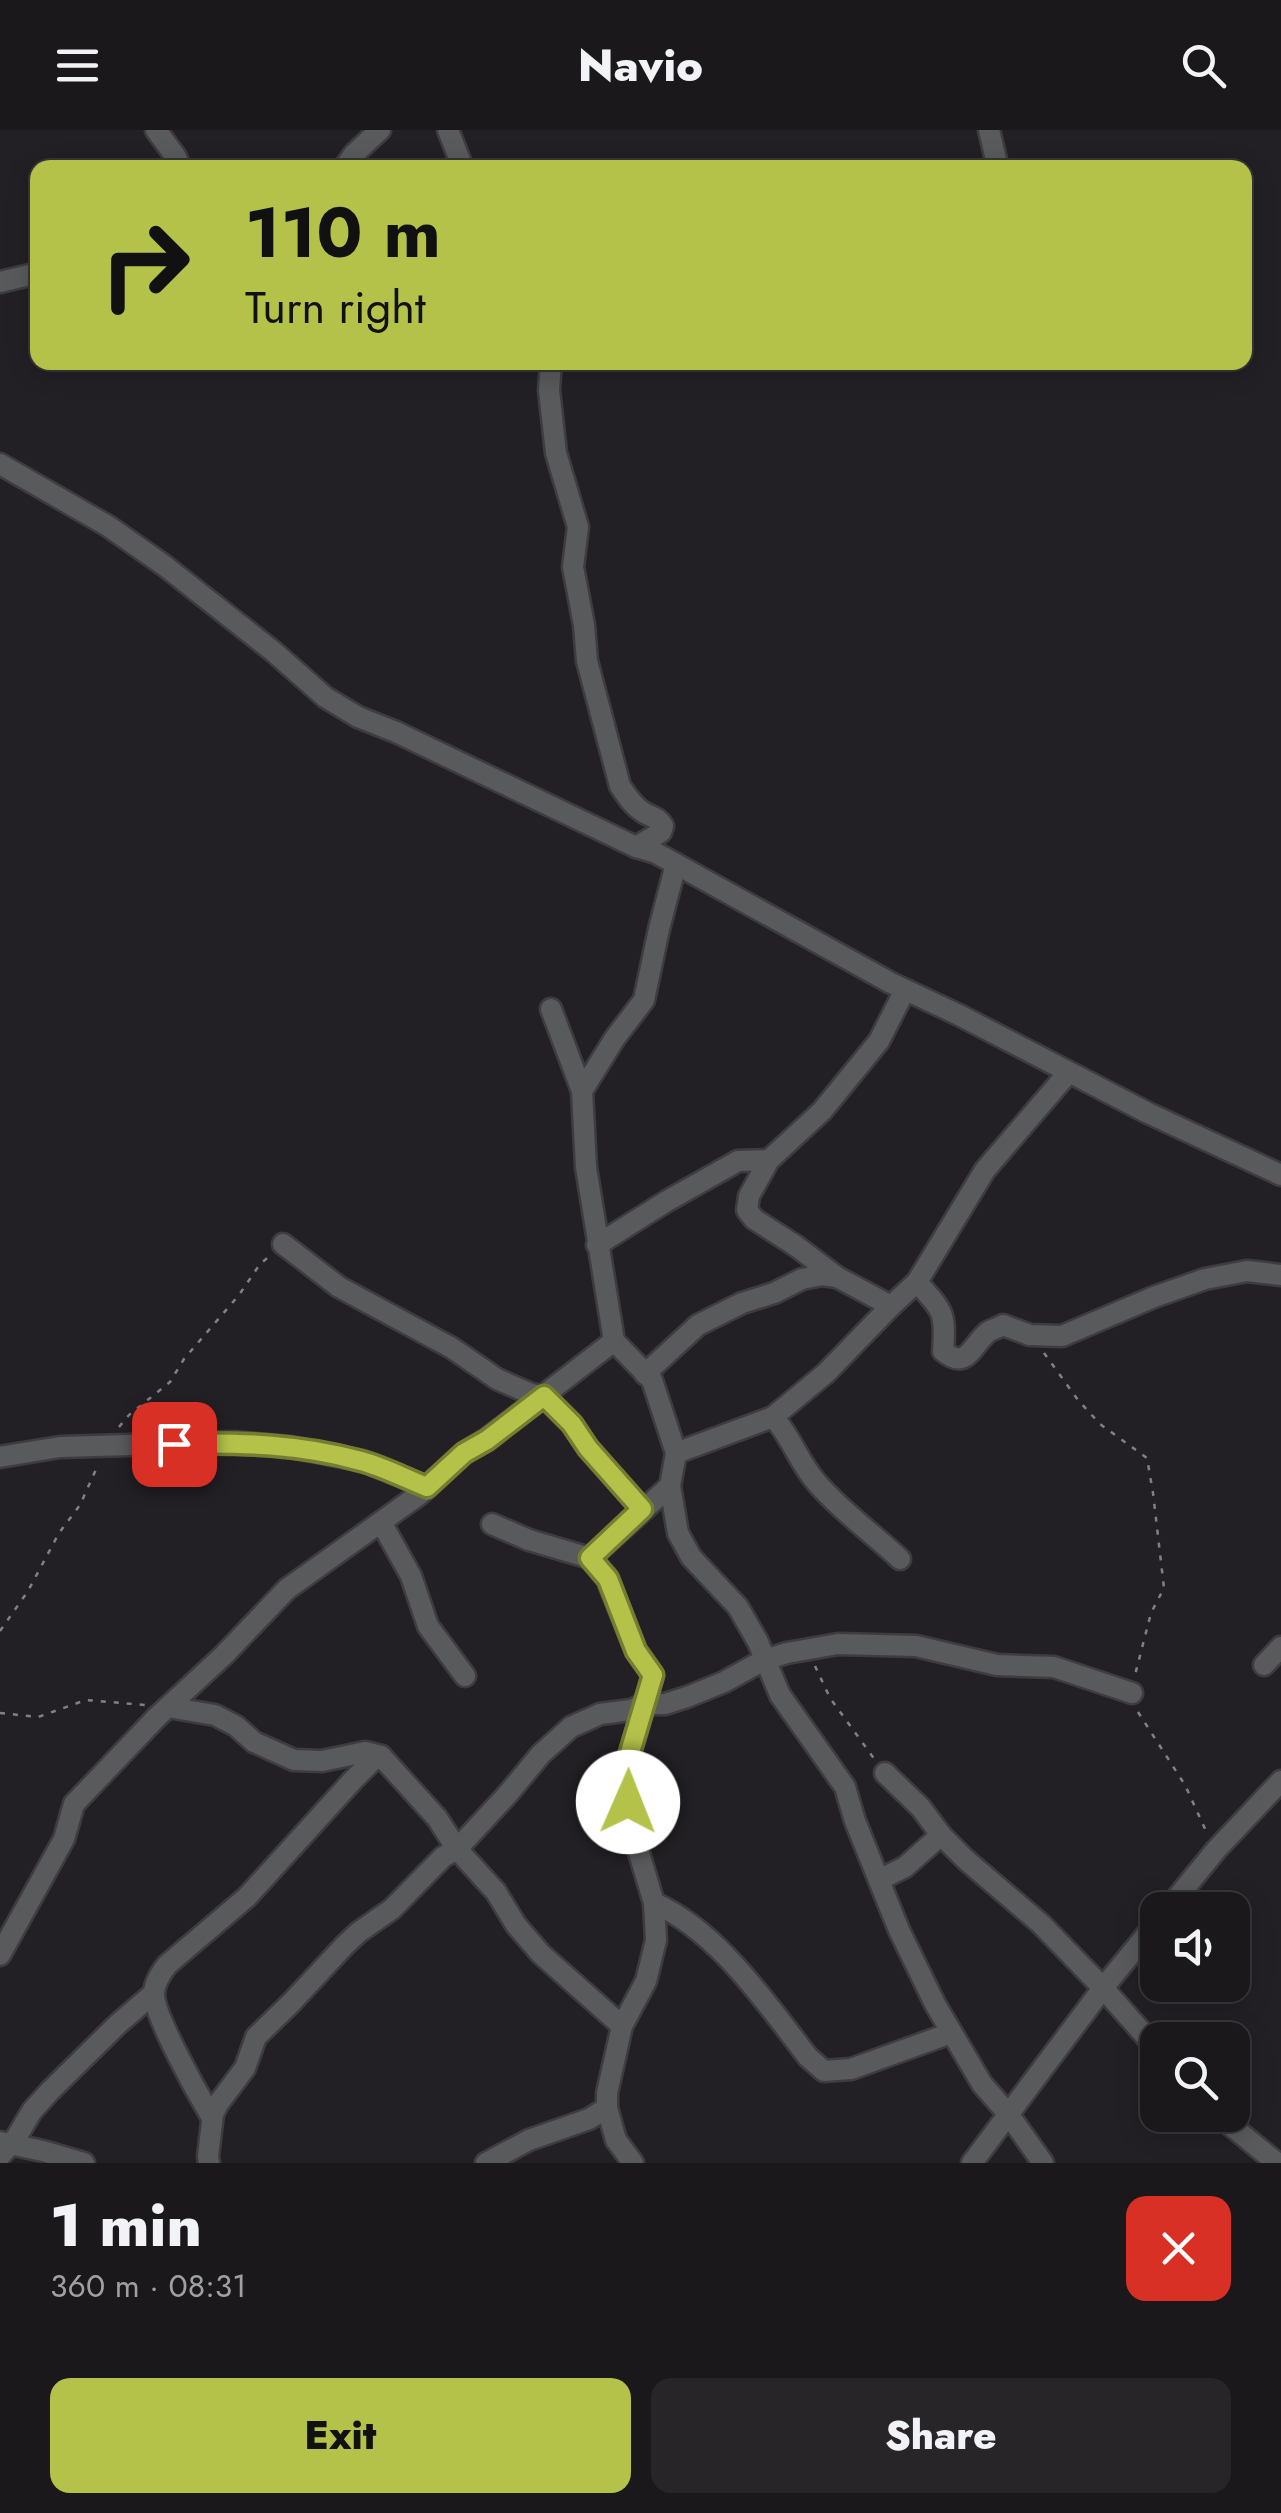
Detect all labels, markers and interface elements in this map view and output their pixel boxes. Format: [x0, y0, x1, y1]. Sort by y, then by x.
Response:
text: Navio [578, 33, 703, 98]
icon: menu [50, 38, 105, 93]
icon: search [1176, 38, 1231, 93]
text: 110 m [245, 182, 441, 283]
icon: right [80, 200, 210, 330]
text: Turn right [245, 275, 426, 340]
pin [132, 1402, 217, 1487]
icon: arrive [147, 1417, 202, 1472]
position arrow [576, 1750, 680, 1854]
map controls [1140, 1892, 1250, 2132]
button: sound [1140, 1892, 1250, 2002]
button: search [1140, 2022, 1250, 2132]
text: 1 min [50, 2182, 202, 2269]
button: close [1126, 2196, 1231, 2301]
text: 360 m · 08:31 [50, 2263, 247, 2309]
button: Exit [50, 2378, 631, 2493]
button: Share [651, 2378, 1231, 2493]

